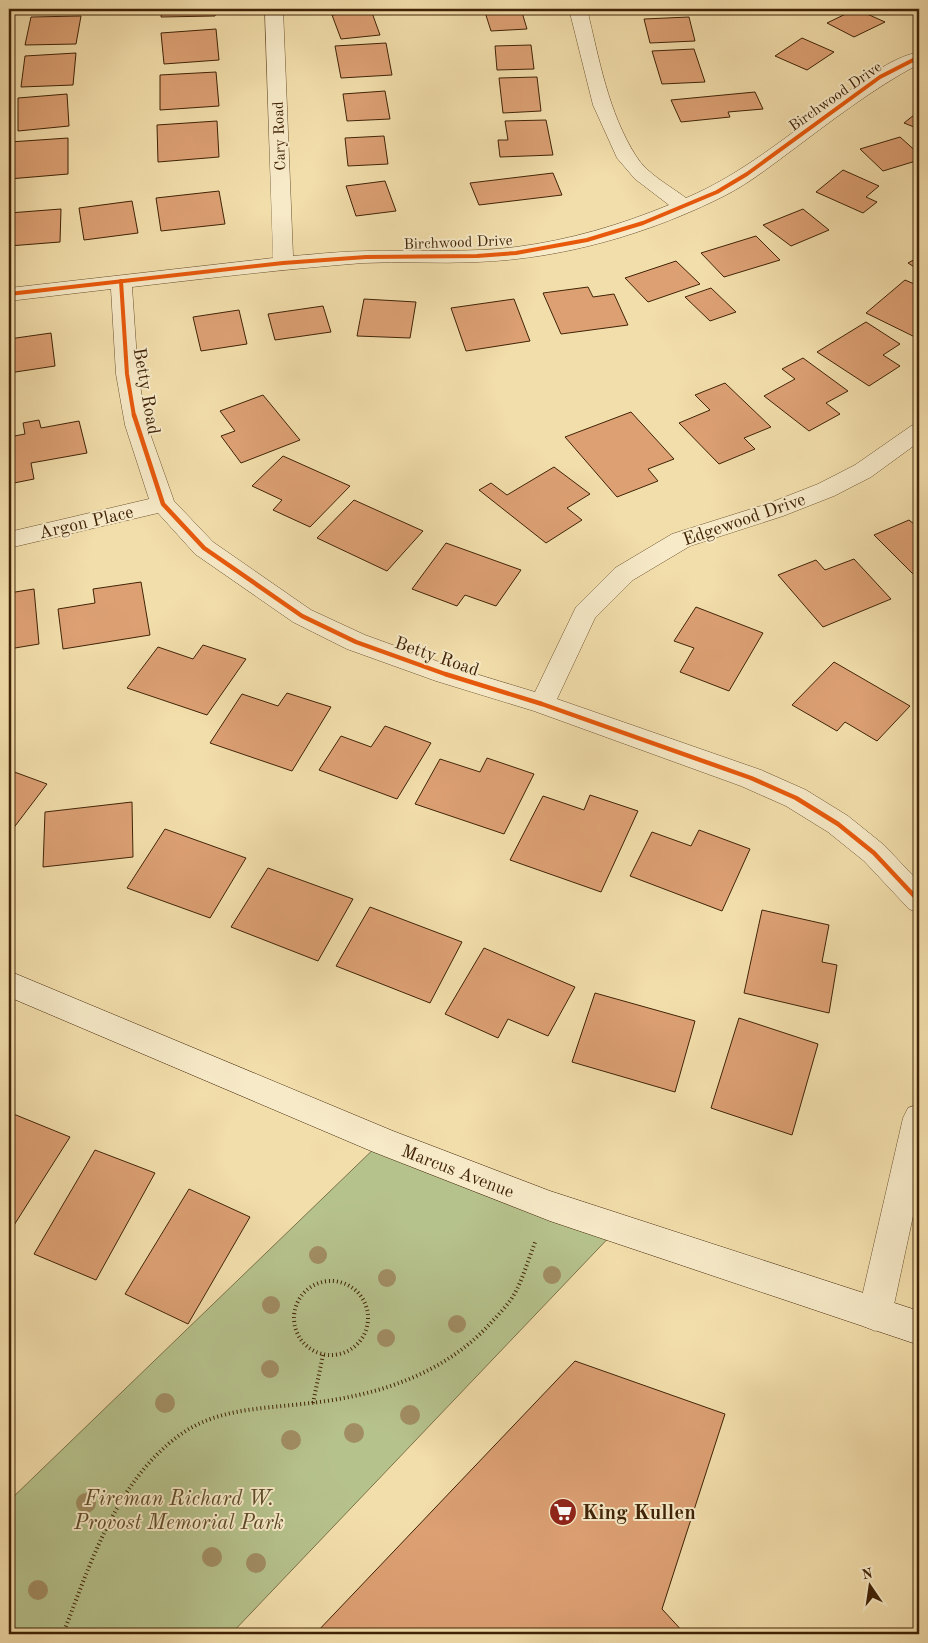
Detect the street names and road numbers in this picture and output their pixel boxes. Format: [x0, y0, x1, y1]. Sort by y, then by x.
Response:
street label: Birchwood Drive [787, 60, 885, 135]
street label: Cary Road [272, 101, 289, 171]
street label: Birchwood Drive [403, 234, 513, 253]
street label: Betty Road [130, 346, 163, 436]
street label: Edgewood Drive [681, 491, 808, 549]
street label: Argon Place [37, 503, 135, 543]
street label: Betty Road [392, 634, 481, 680]
street label: Marcus Avenue [399, 1142, 516, 1202]

